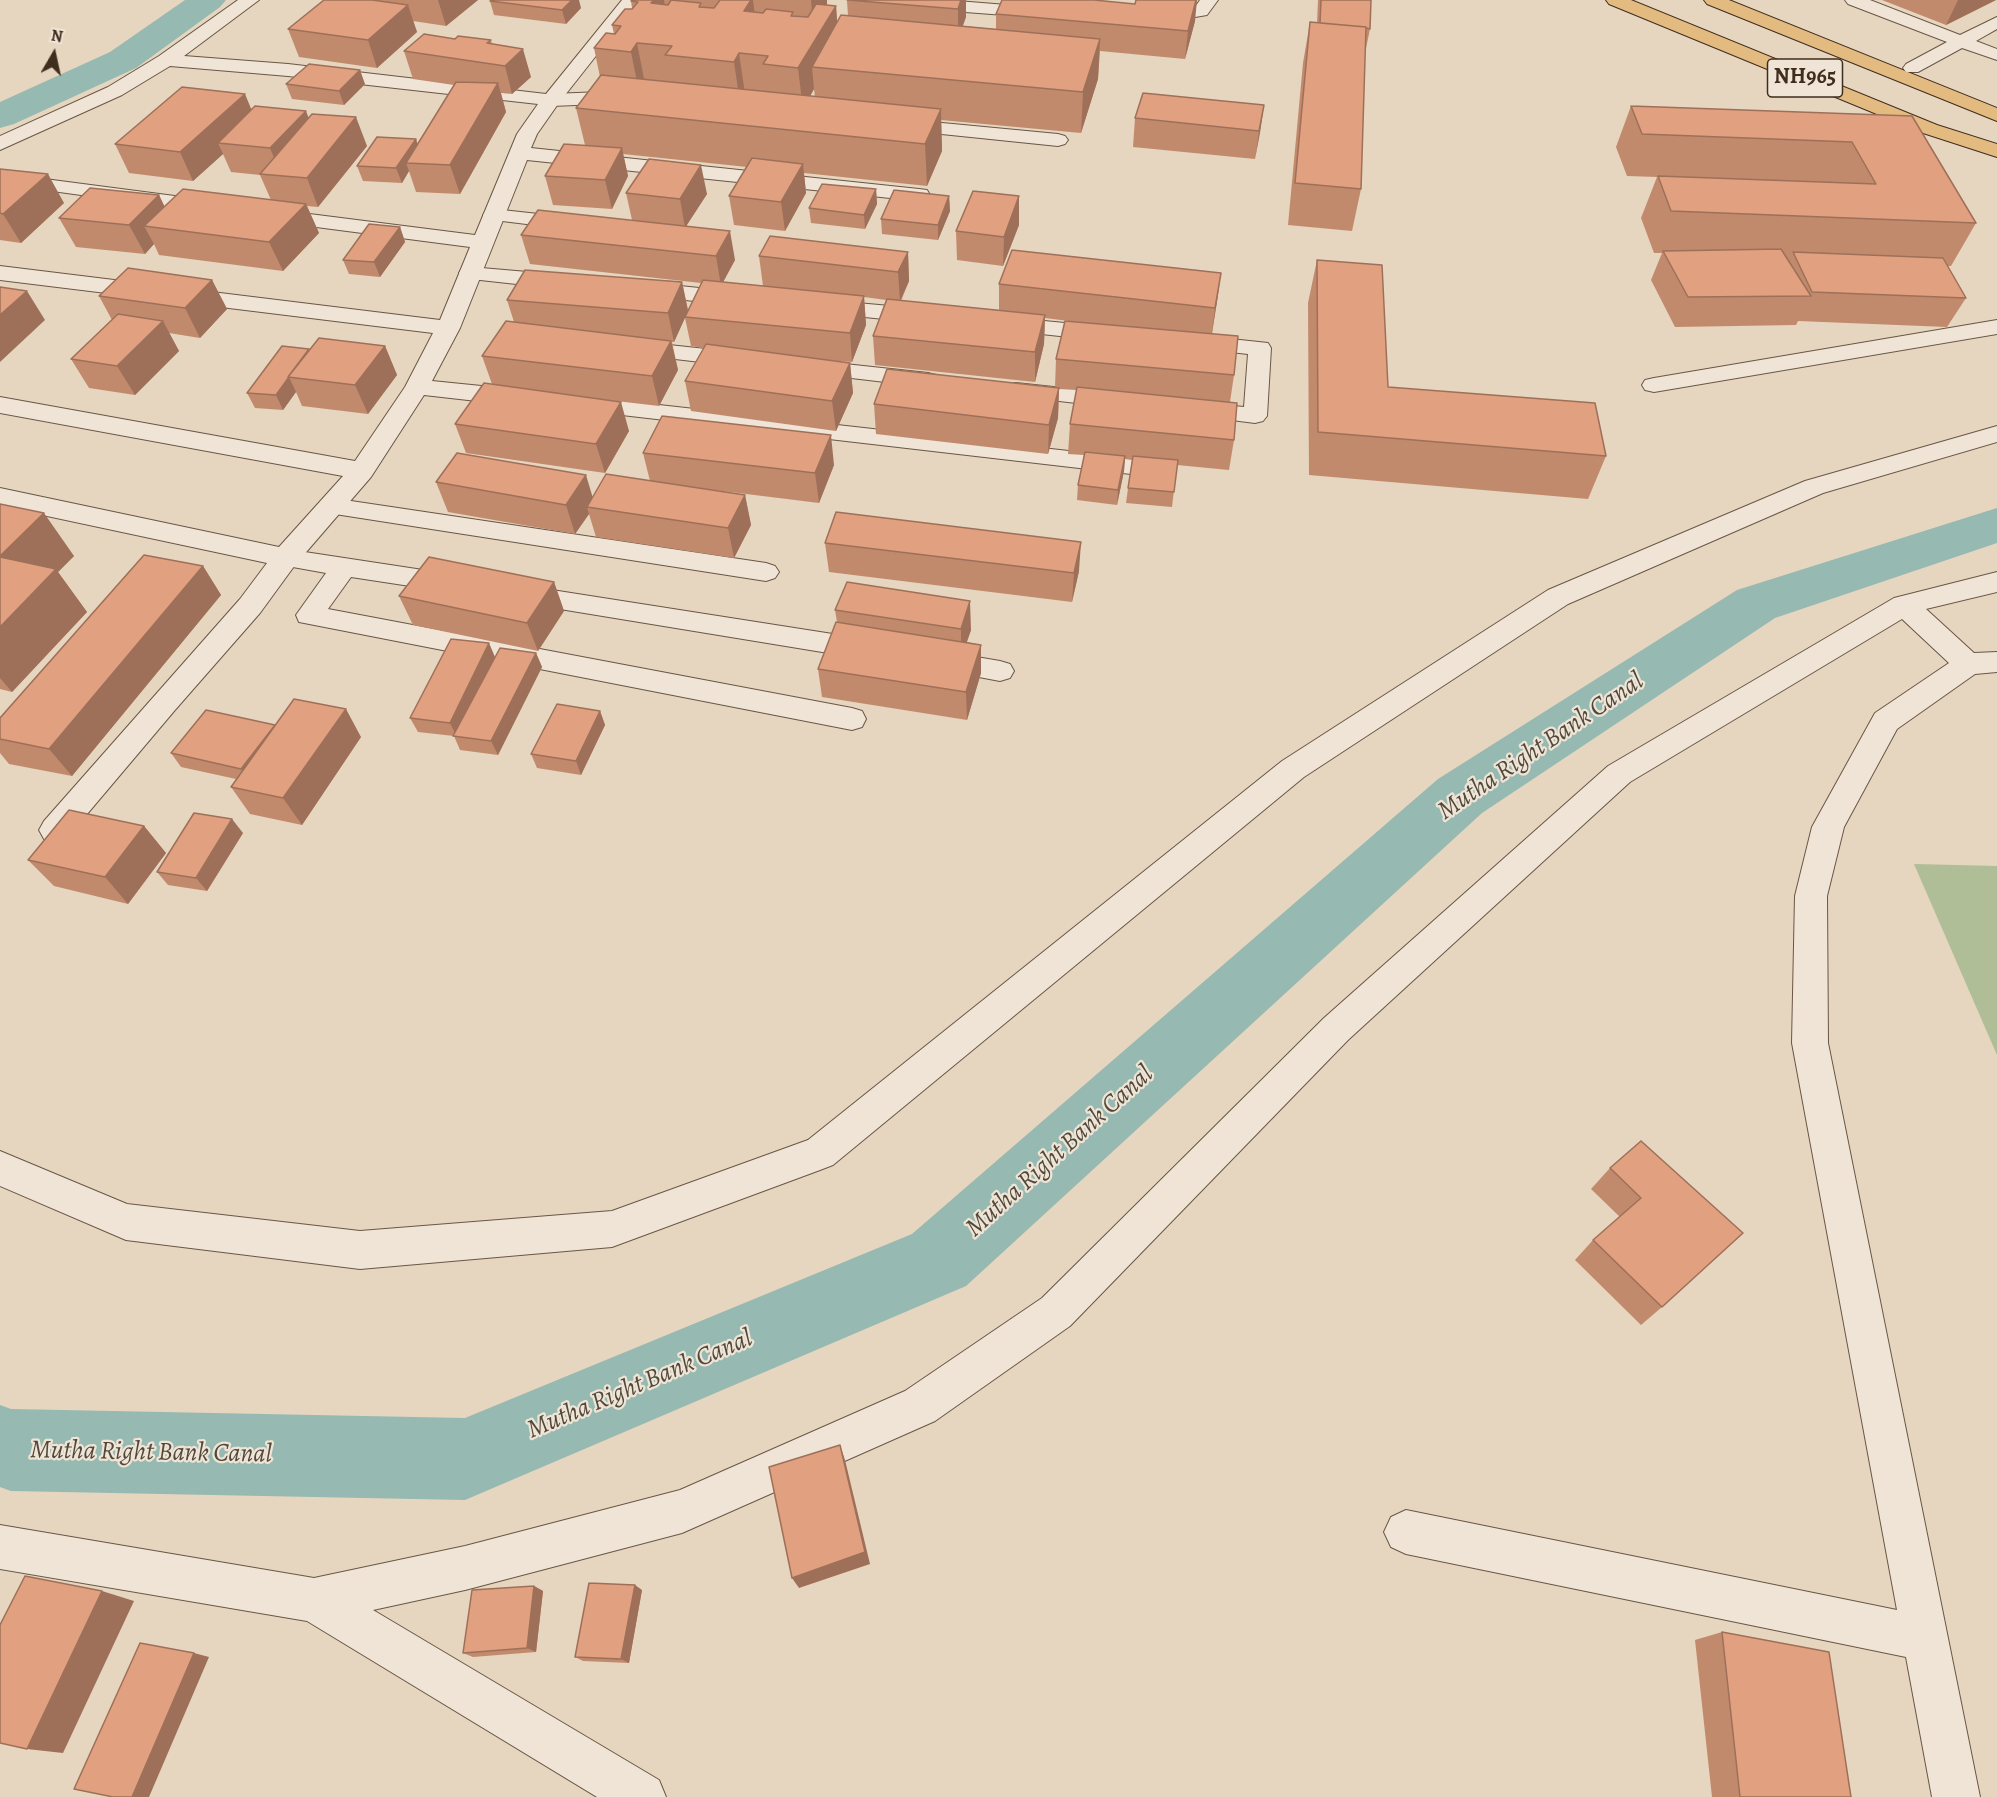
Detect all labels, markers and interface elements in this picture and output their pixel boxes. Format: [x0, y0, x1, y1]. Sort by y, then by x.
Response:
north arrow [24, 24, 84, 84]
text: N [49, 24, 64, 48]
road number: NH965 [1768, 59, 1842, 97]
water label: Mutha Right Bank Canal [1432, 666, 1650, 828]
water label: Mutha Right Bank Canal [960, 1060, 1160, 1244]
water label: Mutha Right Bank Canal [523, 1323, 757, 1447]
water label: Mutha Right Bank Canal [30, 1435, 272, 1471]

